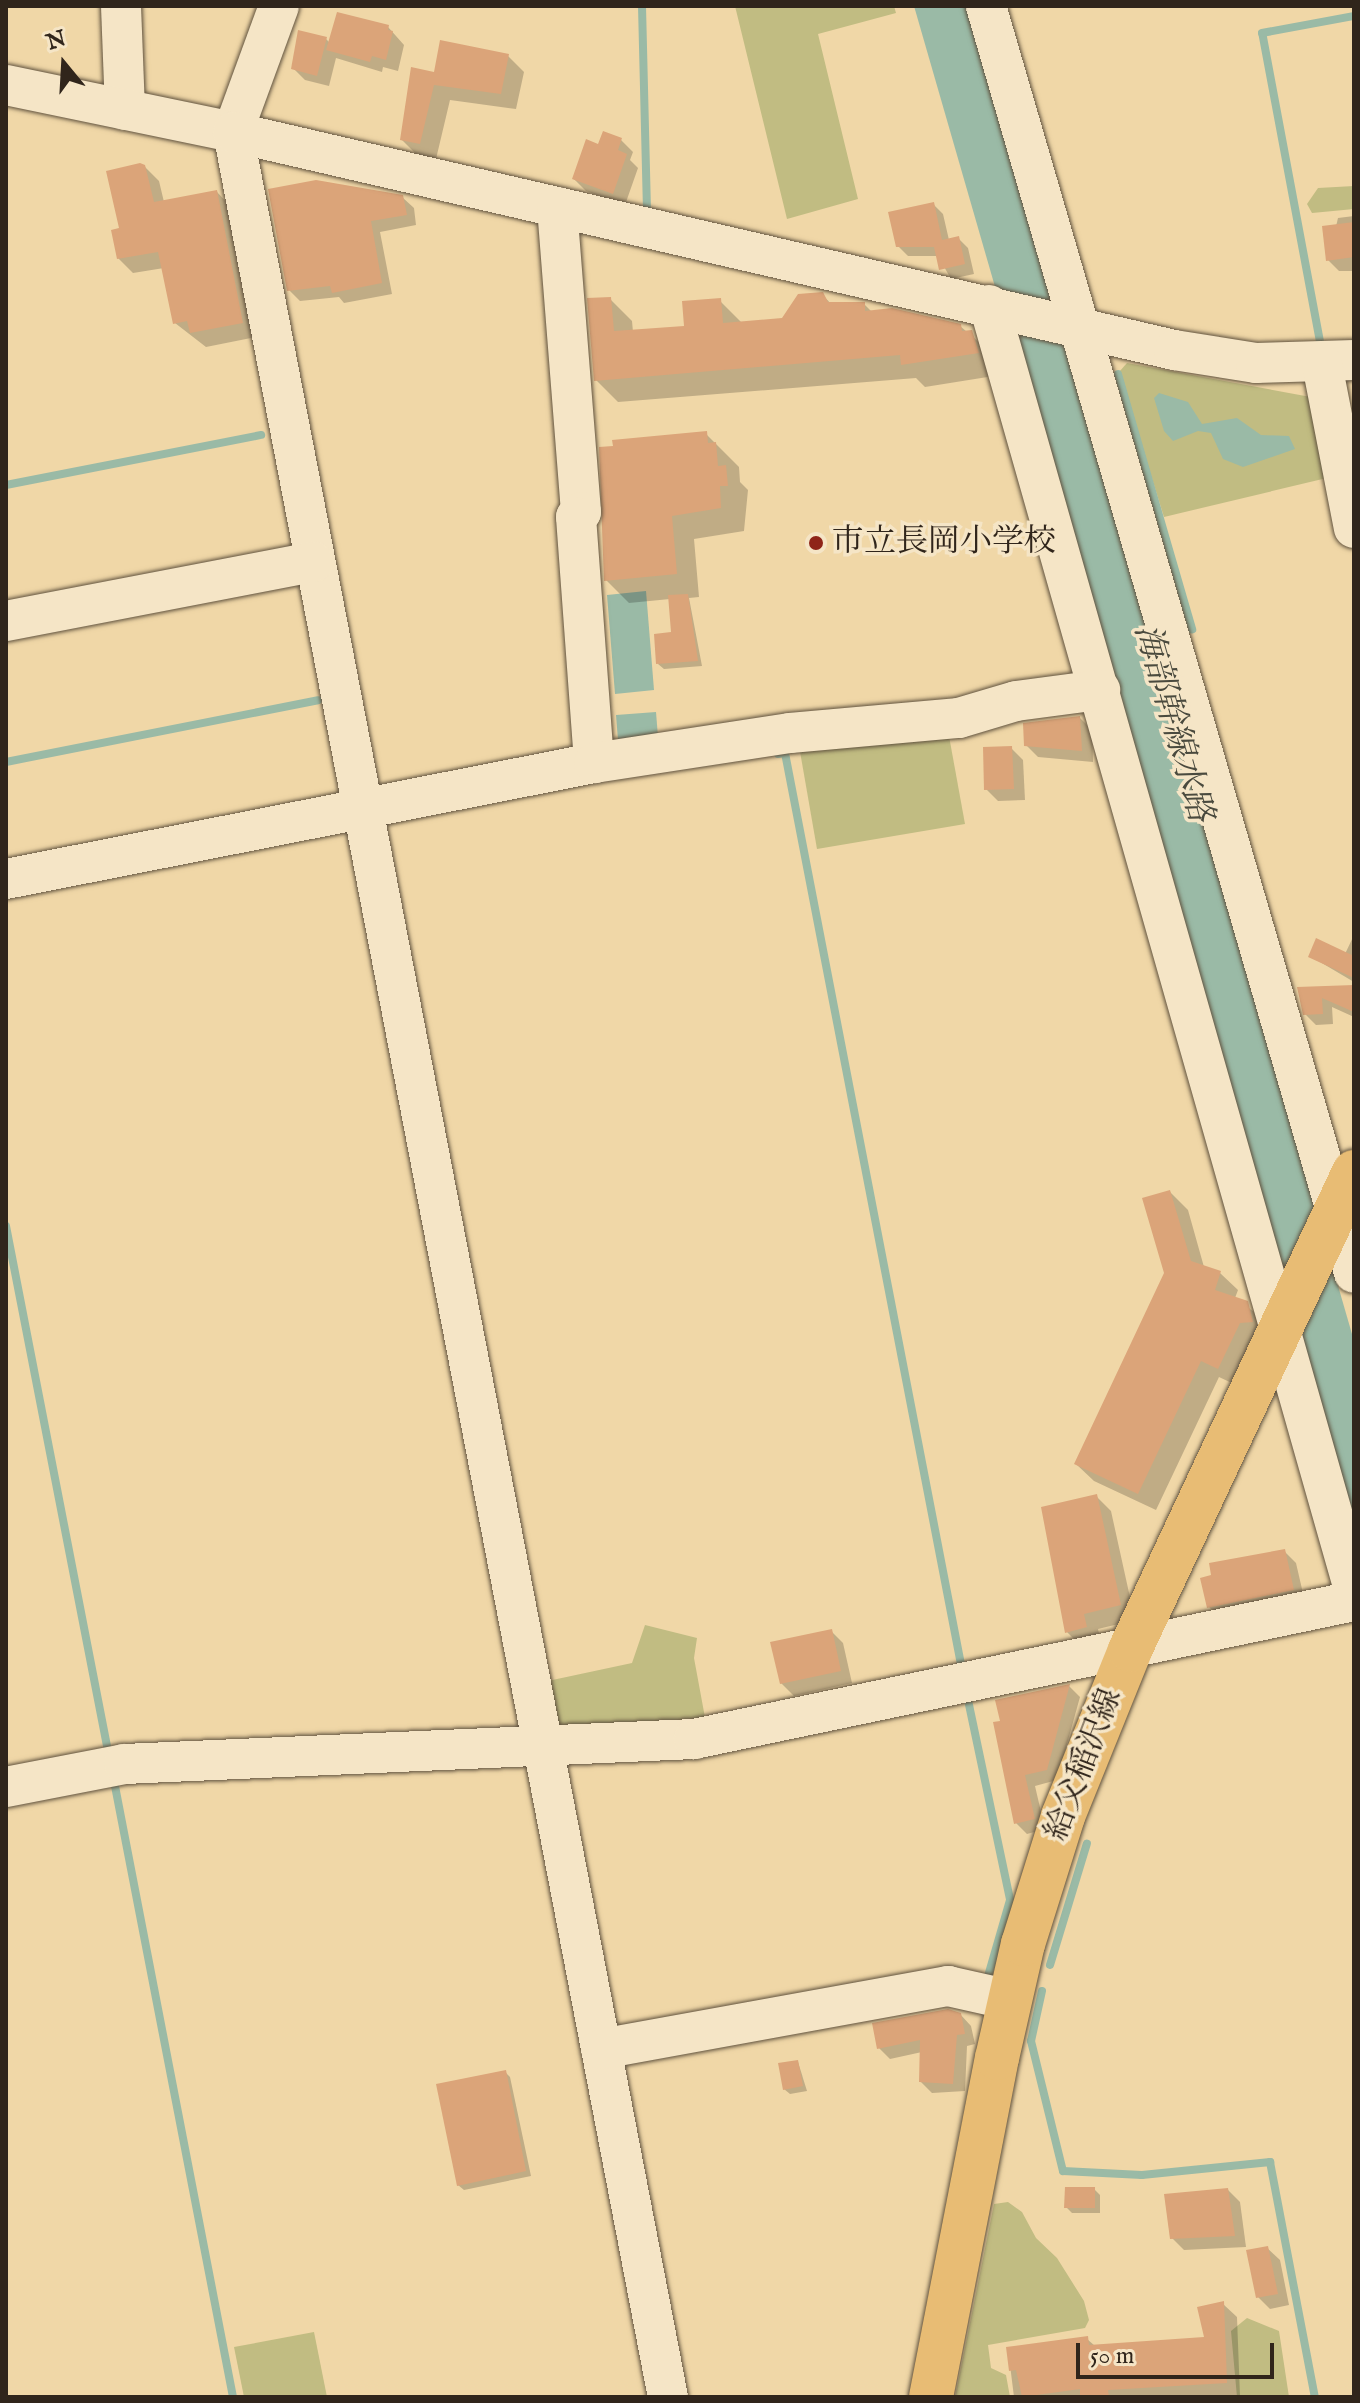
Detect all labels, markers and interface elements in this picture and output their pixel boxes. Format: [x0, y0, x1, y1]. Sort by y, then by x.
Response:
north arrow [24, 24, 104, 104]
text: N [43, 25, 70, 57]
place label: 市立長岡小学校 [832, 524, 1056, 562]
marker: 市立長岡小学校 [807, 534, 825, 552]
water label: 海部幹線水路 [1125, 619, 1221, 827]
street label: 給父稲沢線 [1038, 1683, 1132, 1847]
scale bar [1080, 2327, 1278, 2377]
text: 50 m [1090, 2341, 1134, 2372]

